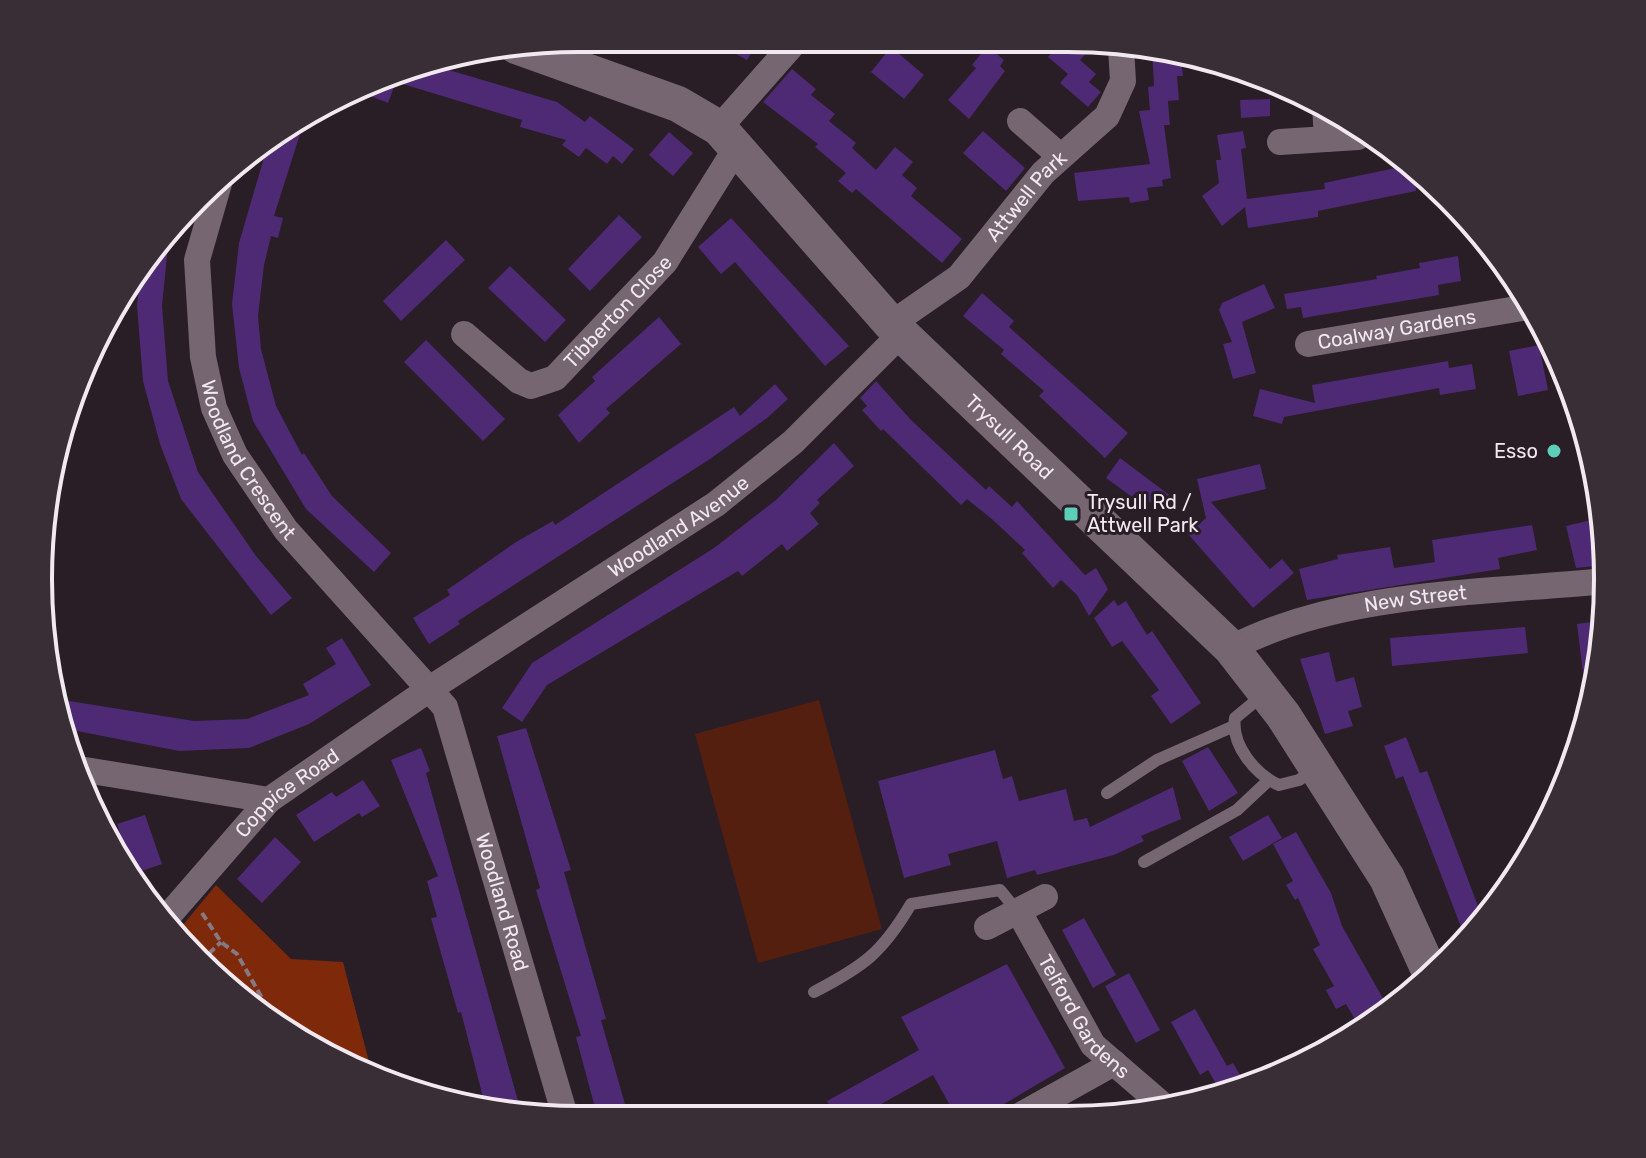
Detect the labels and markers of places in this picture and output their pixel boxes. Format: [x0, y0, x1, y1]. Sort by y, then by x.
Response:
place label: Esso [1494, 439, 1538, 463]
marker: Esso [1545, 442, 1563, 460]
place label: Trysull Rd / Attwell Park [1087, 490, 1199, 537]
marker: Trysull Rd / Attwell Park [1062, 505, 1080, 523]

